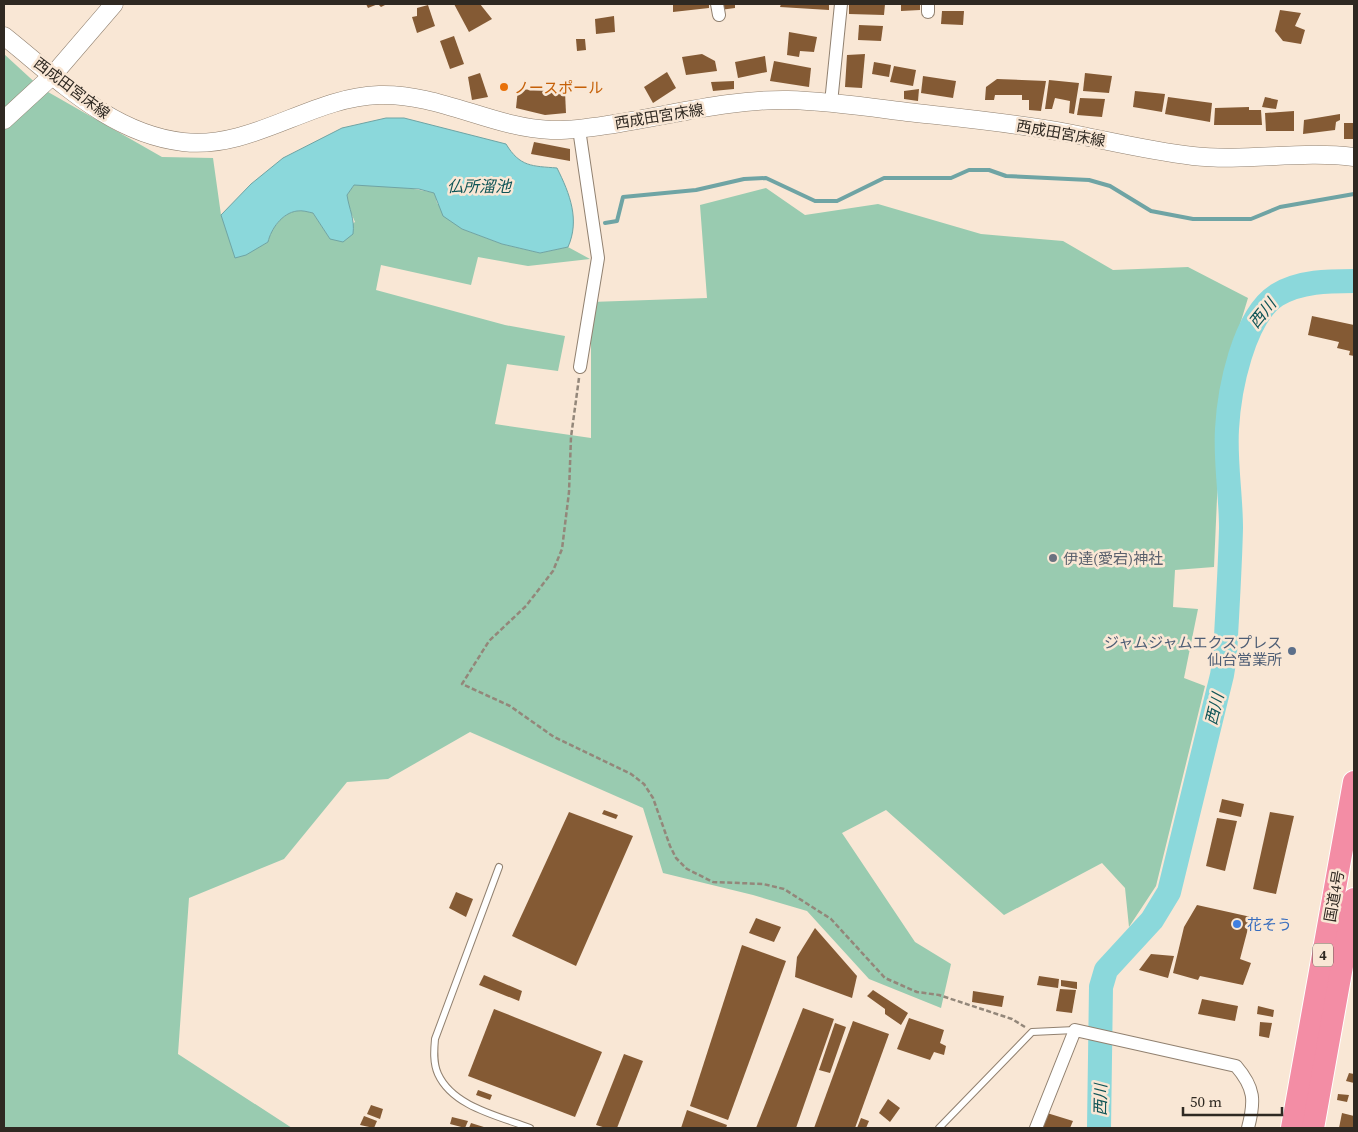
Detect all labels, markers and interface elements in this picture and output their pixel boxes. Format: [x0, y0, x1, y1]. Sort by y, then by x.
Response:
street label: 西成田宮床線 [30, 53, 114, 123]
place label: ノースポール [514, 77, 603, 98]
marker: ノースポール [498, 81, 510, 93]
street label: 西成田宮床線 [613, 99, 705, 133]
street label: 西成田宮床線 [1015, 115, 1107, 151]
water label: 仏所溜池 [447, 175, 513, 197]
water label: 西川 [1243, 292, 1282, 332]
place label: 伊達(愛宕)神社 [1063, 548, 1163, 569]
marker: 伊達(愛宕)神社 [1047, 552, 1059, 564]
place label: ジャムジャムエクスプレス 仙台営業所 [1104, 632, 1282, 670]
marker: ジャムジャムエクスプレス 仙台営業所 [1286, 645, 1298, 657]
water label: 西川 [1199, 689, 1229, 727]
street label: 国道4号 [1319, 868, 1349, 924]
place label: 花そう [1247, 914, 1292, 935]
marker: 花そう [1231, 918, 1243, 930]
road number: 4 [1313, 944, 1333, 966]
water label: 西川 [1089, 1082, 1111, 1116]
scale bar [1183, 1084, 1282, 1116]
text: 50 m [1190, 1091, 1222, 1112]

